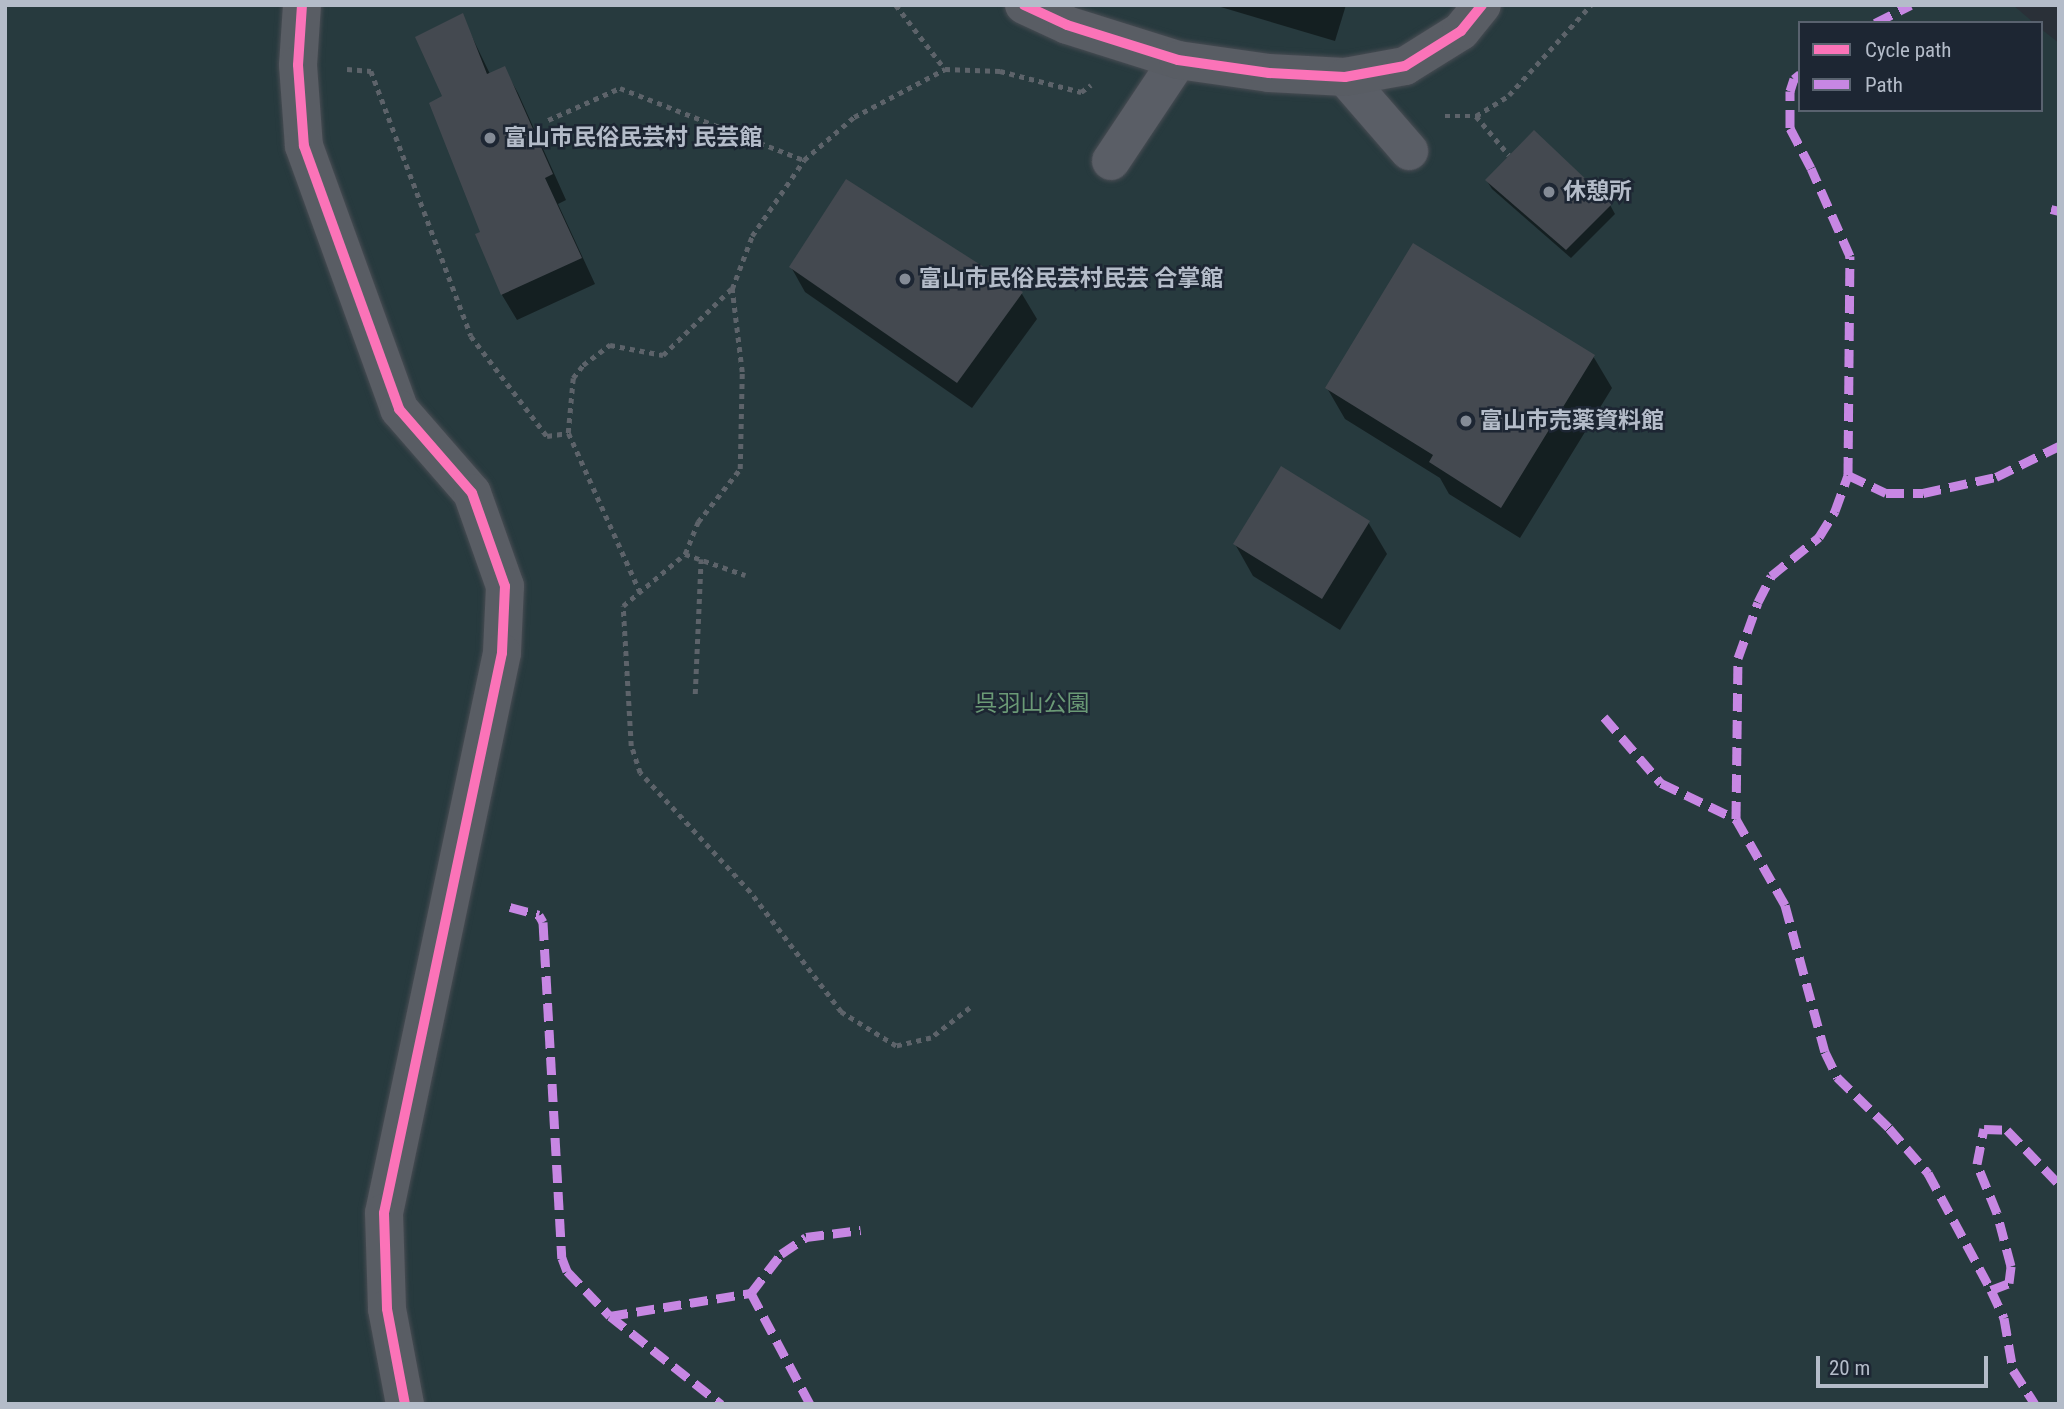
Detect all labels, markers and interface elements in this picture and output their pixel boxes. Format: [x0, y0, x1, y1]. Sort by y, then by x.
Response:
legend [1798, 21, 2043, 112]
text: Cycle path [1865, 38, 1951, 62]
text: Path [1865, 73, 1903, 97]
place label: 富山市民俗民芸村 民芸館 [504, 124, 762, 152]
marker: 富山市民俗民芸村 民芸館 [482, 130, 498, 146]
place label: 休憩所 [1563, 178, 1632, 206]
marker: 休憩所 [1541, 184, 1557, 200]
place label: 富山市民俗民芸村民芸 合掌館 [919, 265, 1223, 293]
marker: 富山市民俗民芸村民芸 合掌館 [897, 271, 913, 287]
place label: 富山市売薬資料館 [1480, 407, 1664, 435]
marker: 富山市売薬資料館 [1458, 413, 1474, 429]
park label: 呉羽山公園 [975, 690, 1089, 718]
scale bar [1819, 1342, 1990, 1386]
text: 20 m [1829, 1356, 1870, 1380]

